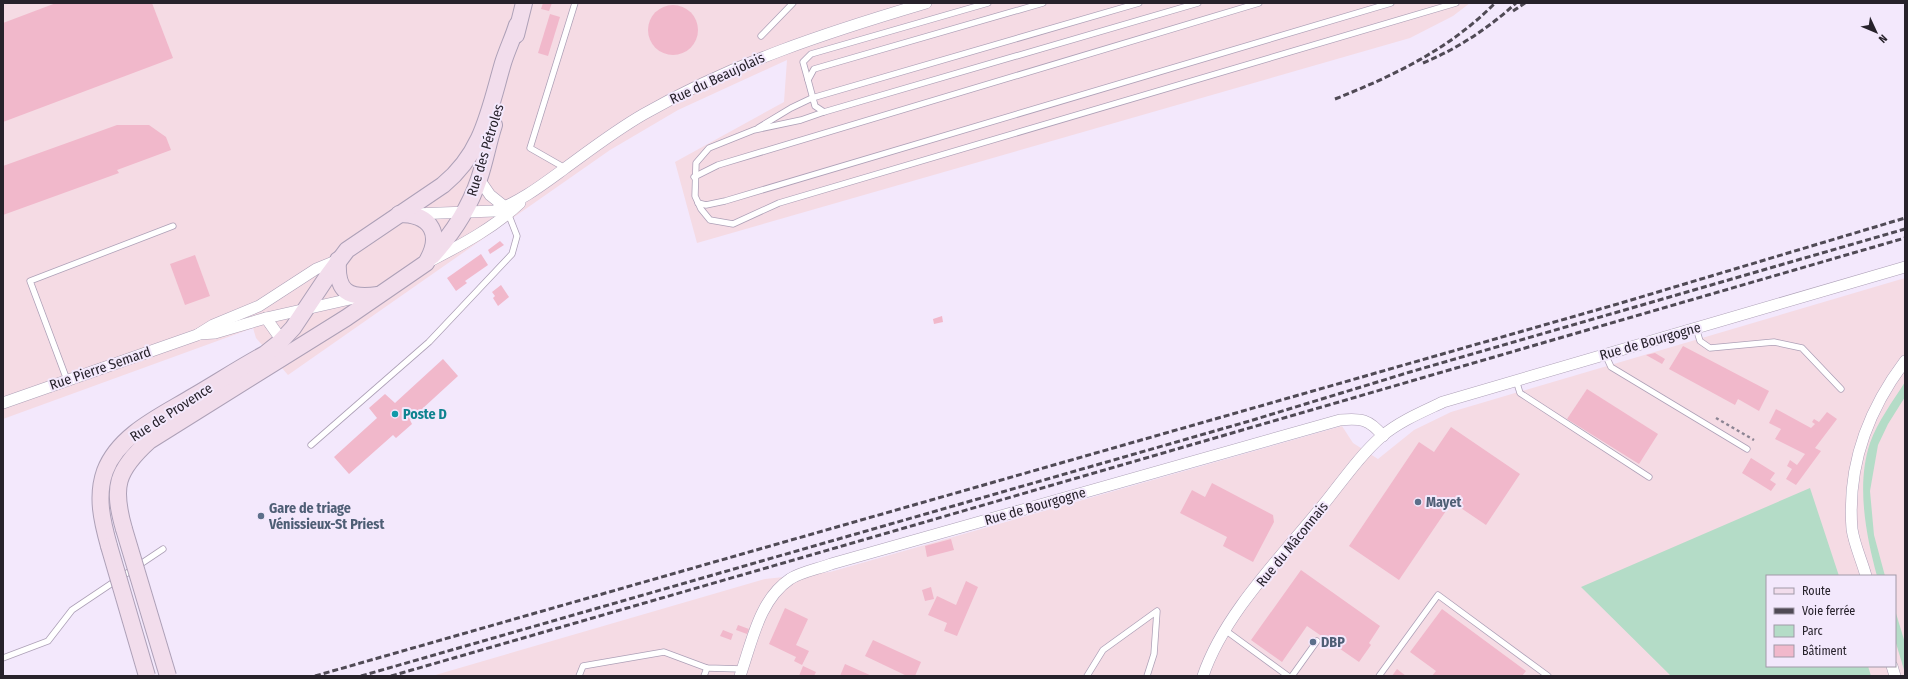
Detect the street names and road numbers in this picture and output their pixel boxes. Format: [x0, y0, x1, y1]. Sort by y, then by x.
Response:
street label: Rue du Beaujolais [667, 49, 767, 108]
street label: Rue des Pétroles [463, 102, 508, 198]
street label: Rue de Bourgogne [1598, 319, 1703, 364]
street label: Rue Pierre Semard [47, 343, 153, 394]
street label: Rue de Provence [127, 379, 216, 445]
street label: Rue de Bourgogne [983, 484, 1088, 529]
street label: Rue du Mâconnais [1253, 498, 1332, 590]

